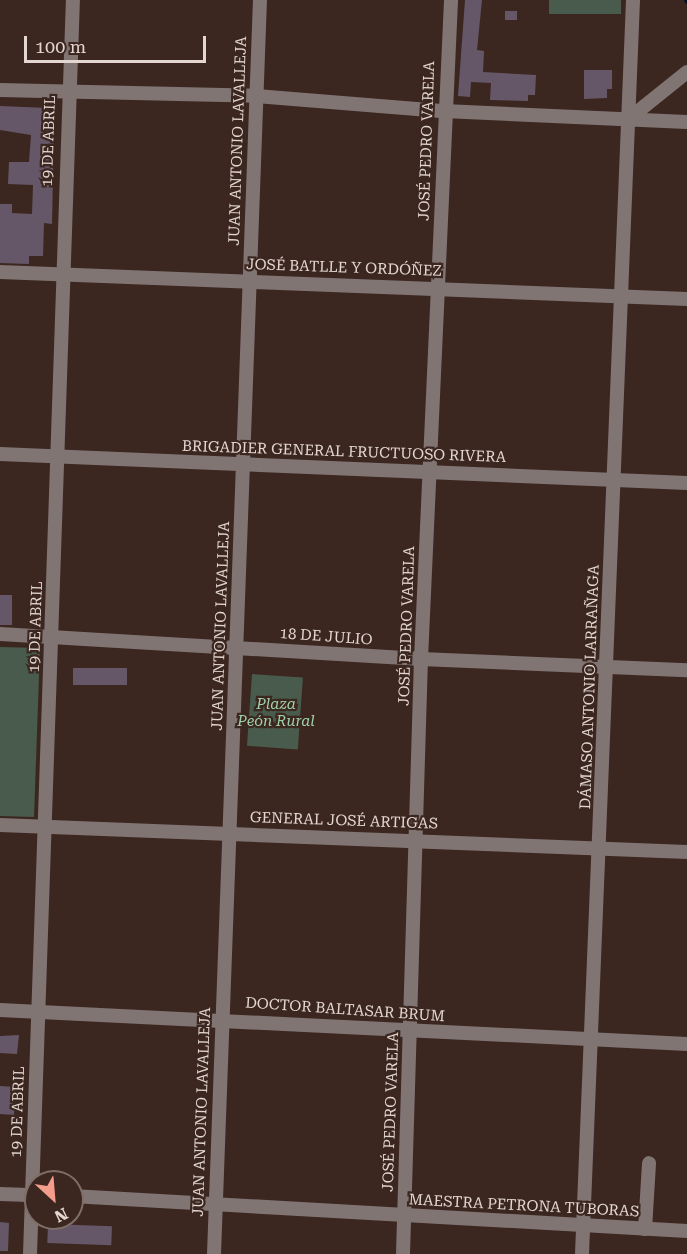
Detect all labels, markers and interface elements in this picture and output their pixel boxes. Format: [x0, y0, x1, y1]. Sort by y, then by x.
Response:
scale bar [27, 24, 208, 62]
text: 100 m [35, 36, 86, 57]
street label: JUAN ANTONIO LAVALLEJA [225, 36, 251, 246]
street label: JOSÉ PEDRO VARELA [415, 61, 439, 221]
street label: 19 DE ABRIL [38, 95, 60, 187]
street label: JOSÉ BATLLE Y ORDÓÑEZ [246, 256, 442, 280]
street label: BRIGADIER GENERAL FRUCTUOSO RIVERA [182, 437, 506, 467]
street label: JUAN ANTONIO LAVALLEJA [208, 521, 234, 731]
street label: JOSÉ PEDRO VARELA [395, 546, 419, 706]
street label: DÁMASO ANTONIO LARRAÑAGA [577, 564, 603, 810]
street label: 19 DE ABRIL [25, 581, 47, 673]
street label: 18 DE JULIO [279, 625, 373, 649]
park label: Plaza Peón Rural [237, 695, 315, 730]
street label: GENERAL JOSÉ ARTIGAS [250, 809, 438, 833]
street label: DOCTOR BALTASAR BRUM [245, 994, 445, 1026]
street label: JUAN ANTONIO LAVALLEJA [189, 1007, 215, 1217]
street label: JOSÉ PEDRO VARELA [379, 1032, 403, 1192]
street label: 19 DE ABRIL [7, 1066, 29, 1158]
north arrow [24, 1170, 84, 1230]
street label: MAESTRA PETRONA TUBORAS [408, 1191, 640, 1221]
text: N [52, 1204, 71, 1226]

